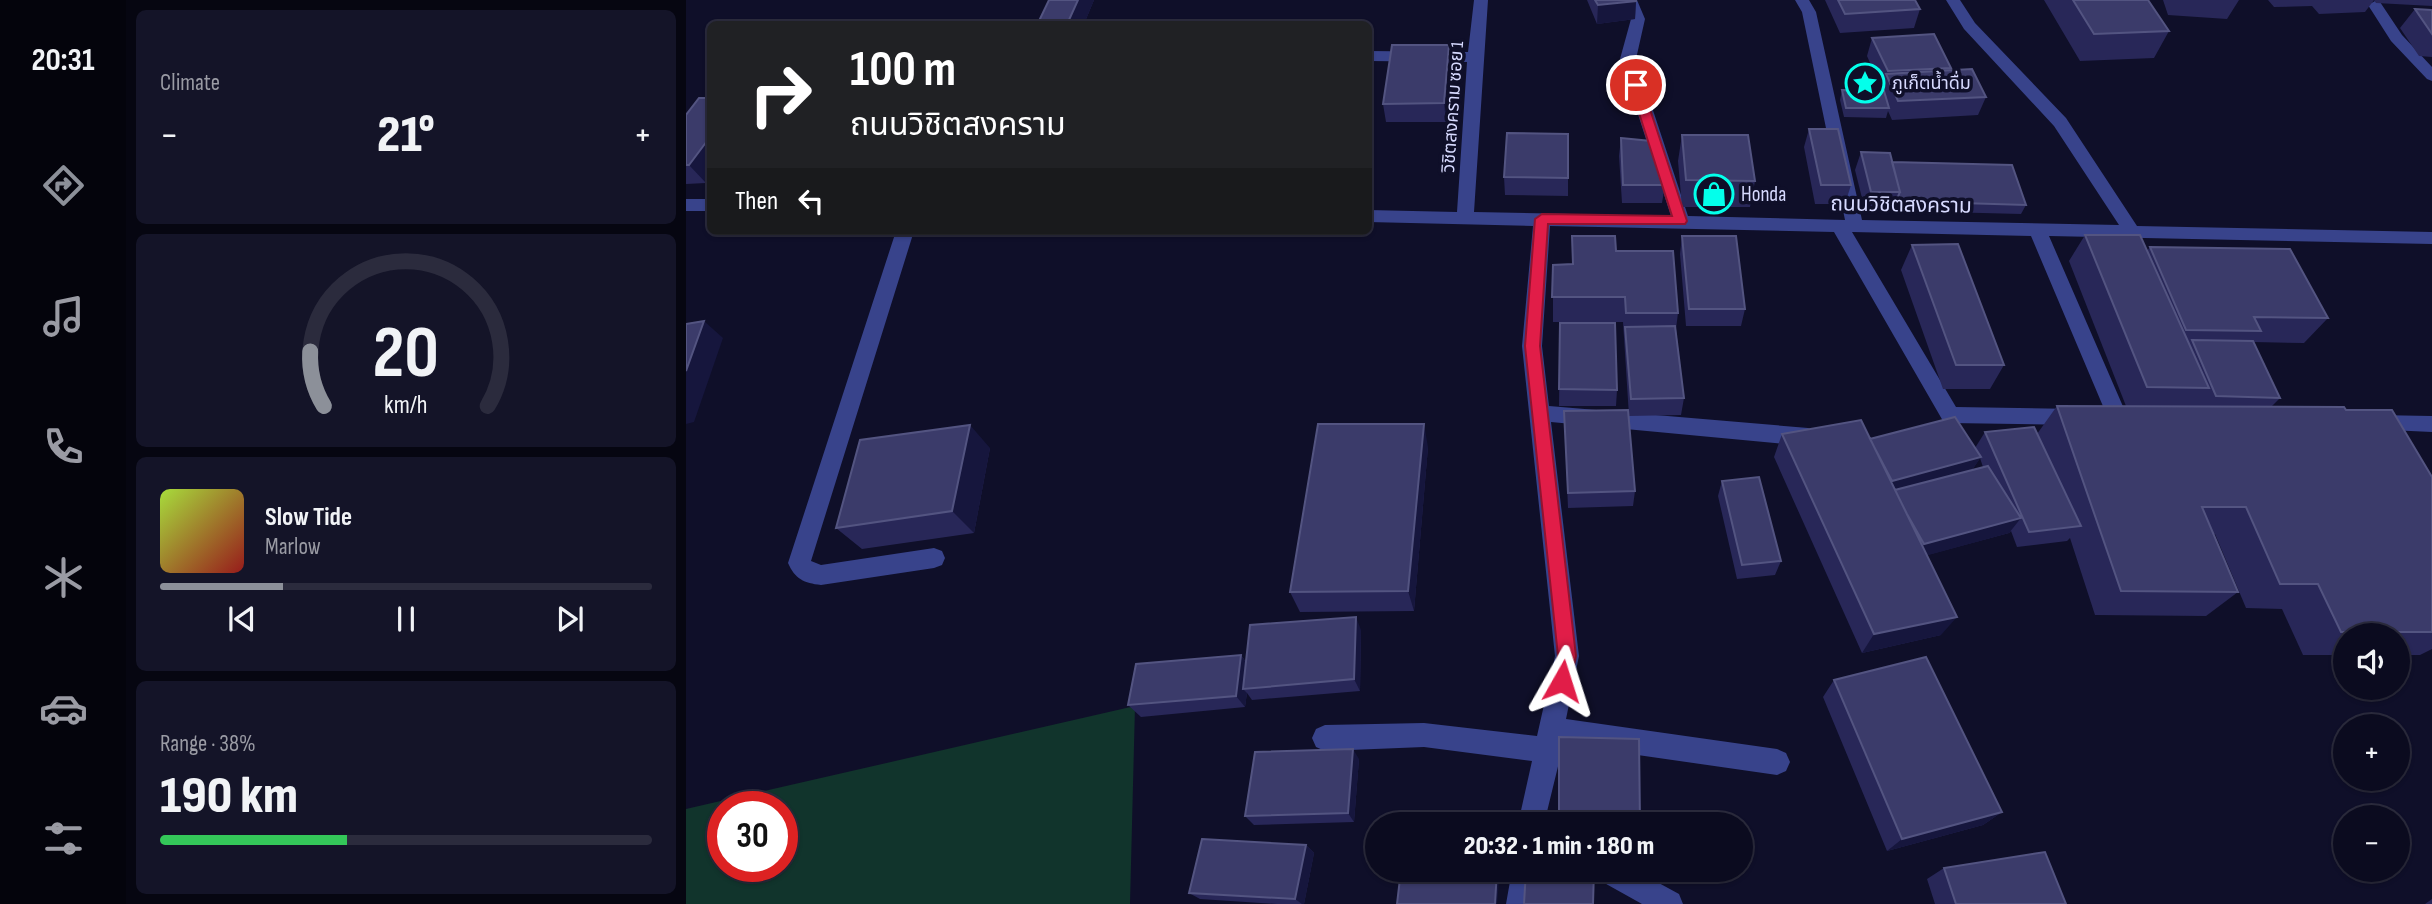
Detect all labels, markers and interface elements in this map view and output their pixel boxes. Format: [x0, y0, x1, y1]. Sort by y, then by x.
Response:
street label: วิชิตสงคราม ซอย 1 [1438, 40, 1468, 174]
text: 20:31 [32, 41, 94, 80]
text: 100 m [850, 41, 956, 100]
icon: right [735, 49, 826, 140]
pin [1606, 55, 1666, 115]
place icon: ภูเก็ตน้ำดื่ม [1844, 62, 1886, 104]
icon: arrive [1617, 66, 1655, 104]
text: Climate [160, 69, 220, 97]
place label: ภูเก็ตน้ำดื่ม [1892, 70, 1971, 95]
text: 21° [377, 104, 435, 167]
text: ถนนวิชิตสงคราม [850, 106, 1066, 145]
text: − [160, 113, 179, 158]
text: + [633, 113, 652, 158]
icon: directions [39, 161, 88, 210]
shop icon: Honda [1693, 173, 1735, 215]
icon: left [792, 182, 830, 220]
place label: Honda [1741, 182, 1786, 207]
text: Then [735, 186, 778, 217]
street label: ถนนวิชิตสงคราม [1830, 191, 1972, 219]
icon: music [39, 292, 88, 341]
text: 20 [373, 311, 439, 399]
text: km/h [384, 390, 428, 421]
icon: phone [39, 422, 88, 471]
text: Slow Tide [265, 502, 352, 533]
text: Marlow [265, 533, 321, 561]
icon: climate [39, 553, 88, 602]
icon: previous [223, 600, 261, 638]
icon: pause [387, 600, 425, 638]
icon: next [551, 600, 589, 638]
map controls [2333, 623, 2410, 882]
button: sound [2333, 623, 2410, 700]
position arrow [1525, 644, 1599, 718]
icon: car [39, 684, 88, 733]
button: + [2333, 714, 2410, 791]
text: Range · 38% [160, 730, 256, 758]
text: 190 km [160, 765, 298, 828]
speed limit sign: 30 [707, 791, 798, 882]
button: − [2333, 805, 2410, 882]
icon: filters [39, 814, 88, 863]
text: 20:32 · 1 min · 180 m [1464, 831, 1654, 862]

